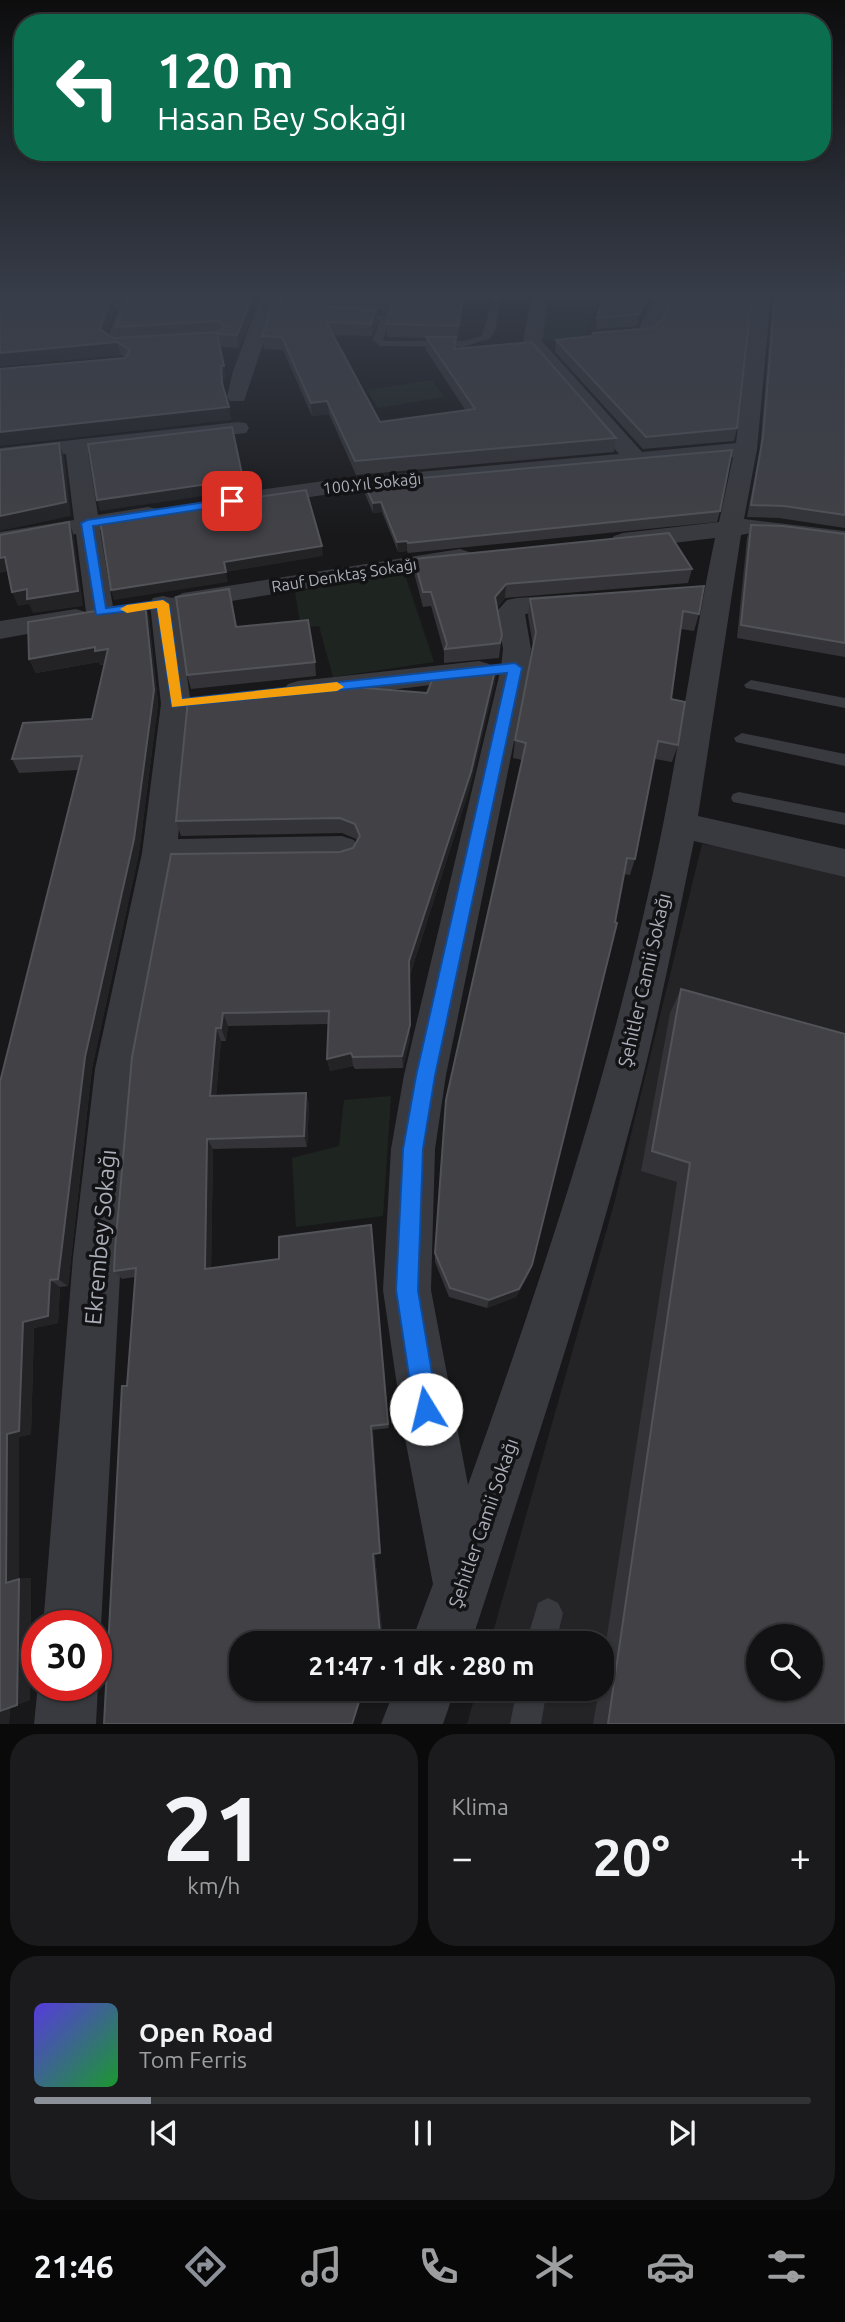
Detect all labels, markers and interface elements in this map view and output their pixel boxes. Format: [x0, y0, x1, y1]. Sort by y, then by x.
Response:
icon: left [42, 42, 133, 133]
text: 120 m [157, 42, 294, 97]
text: Hasan Bey Sokağı [157, 100, 407, 136]
street label: 100.Yıl Sokağı [322, 469, 422, 497]
pin [202, 471, 262, 531]
icon: arrive [213, 482, 251, 520]
street label: Rauf Denktaş Sokağı [270, 555, 418, 595]
street label: Şehitler Camii Sokağı [613, 891, 675, 1069]
street label: Ekrembey Sokağı [80, 1148, 120, 1326]
position arrow [389, 1372, 463, 1446]
street label: Şehitler Camii Sokağı [444, 1435, 522, 1611]
speed limit sign: 30 [21, 1610, 112, 1701]
map controls [746, 1624, 823, 1701]
button: search [746, 1624, 823, 1701]
text: 21:47 · 1 dk · 280 m [308, 1651, 535, 1680]
text: 21 [162, 1776, 265, 1878]
text: Klima [452, 1794, 509, 1819]
text: 20° [593, 1828, 670, 1886]
text: − [452, 1836, 473, 1878]
text: + [790, 1836, 811, 1878]
text: km/h [187, 1873, 240, 1898]
text: Open Road [139, 2018, 273, 2047]
text: Tom Ferris [139, 2047, 247, 2072]
icon: previous [145, 2114, 183, 2152]
icon: pause [404, 2114, 442, 2152]
icon: next [663, 2114, 701, 2152]
icon: directions [181, 2242, 230, 2291]
icon: music [297, 2242, 346, 2291]
icon: phone [414, 2242, 463, 2291]
icon: climate [530, 2242, 579, 2291]
icon: car [646, 2242, 695, 2291]
icon: filters [762, 2242, 811, 2291]
text: 21:46 [34, 2248, 114, 2284]

